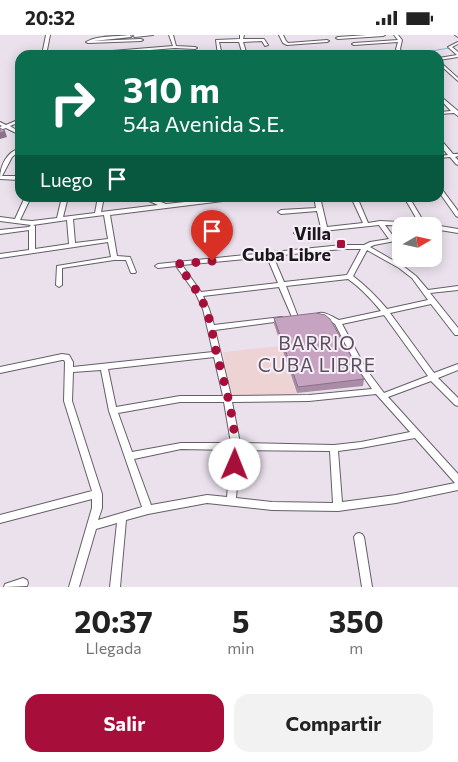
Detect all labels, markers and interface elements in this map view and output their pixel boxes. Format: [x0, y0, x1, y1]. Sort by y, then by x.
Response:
text: 20:32 [25, 6, 75, 29]
text: 310 m [123, 67, 220, 110]
icon: right [40, 70, 105, 135]
text: 54a Avenida S.E. [123, 110, 284, 137]
icon: arrive [103, 165, 131, 193]
text: Luego [40, 168, 93, 191]
pin [191, 210, 233, 261]
icon: arrive [198, 217, 226, 245]
north arrow [392, 217, 442, 267]
map controls [392, 217, 442, 267]
place label: Villa Cuba Libre [242, 222, 331, 265]
marker: Villa Cuba Libre [335, 238, 347, 250]
district label: BARRIO CUBA LIBRE [258, 331, 376, 376]
position arrow [208, 438, 260, 490]
text: 20:37 [74, 602, 153, 639]
text: 5 [232, 602, 250, 639]
text: 350 [329, 602, 384, 639]
text: Llegada [85, 638, 142, 657]
text: min [227, 638, 254, 657]
text: m [349, 638, 363, 657]
button: Salir [25, 694, 224, 752]
button: Compartir [234, 694, 433, 752]

